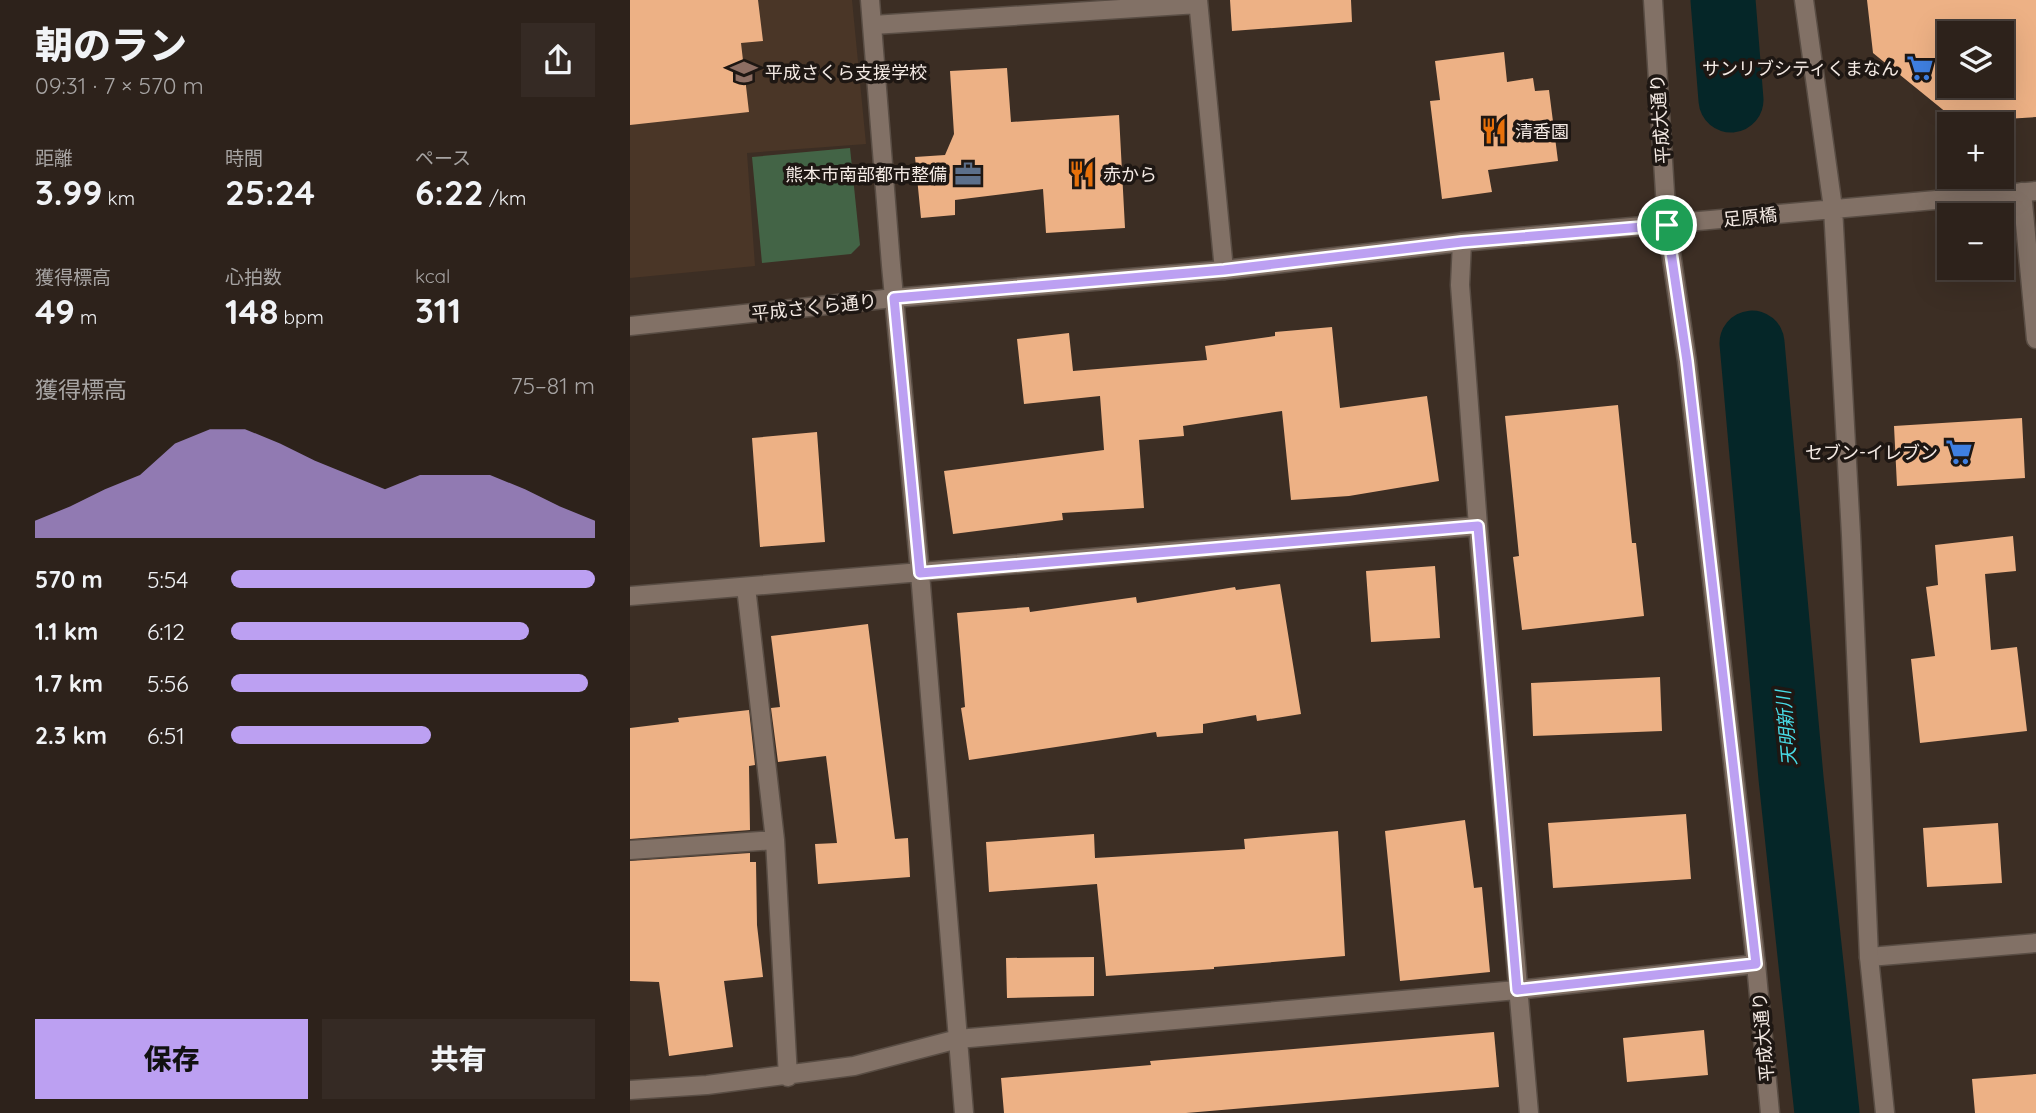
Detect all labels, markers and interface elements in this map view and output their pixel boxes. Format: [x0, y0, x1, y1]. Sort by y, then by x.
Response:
text: 朝のラン [35, 21, 187, 69]
map controls [1937, 21, 2014, 280]
button: layers [1937, 21, 2014, 98]
button: share [521, 23, 595, 97]
supermarket icon: サンリブシティくまなん [1905, 53, 1935, 83]
school or university icon: 平成さくら支援学校 [729, 57, 759, 87]
place label: サンリブシティくまなん [1702, 57, 1899, 80]
place label: 平成さくら支援学校 [765, 61, 927, 84]
text: 09:31 · 7 × 570 m [35, 71, 204, 100]
street label: 平成大通り [1645, 73, 1675, 165]
button: + [1937, 112, 2014, 189]
restaurant icon: 清香園 [1479, 116, 1509, 146]
place label: 清香園 [1515, 120, 1569, 143]
text: 距離 [35, 146, 73, 170]
text: 時間 [225, 146, 263, 170]
text: ペース [415, 146, 471, 170]
office icon: 熊本市南部都市整備 [953, 159, 983, 189]
restaurant icon: 赤から [1067, 159, 1097, 189]
place label: 熊本市南部都市整備 [785, 163, 947, 186]
place label: 赤から [1103, 163, 1157, 186]
text: 3.99 [35, 170, 102, 214]
text: 25:24 [225, 170, 315, 214]
text: 6:22 [415, 170, 484, 214]
text: km [102, 186, 135, 210]
text: /km [484, 186, 526, 210]
pin [1637, 195, 1697, 255]
street label: 足原橋 [1722, 203, 1778, 231]
button: − [1937, 203, 2014, 280]
icon: arrive [1648, 206, 1686, 244]
text: kcal [415, 264, 450, 288]
text: 獲得標高 [35, 265, 111, 289]
text: 心拍数 [225, 265, 282, 289]
text: 311 [415, 288, 461, 332]
text: 49 [35, 289, 75, 333]
text: 148 [225, 289, 278, 333]
street label: 平成さくら通り [750, 289, 878, 325]
text: m [75, 305, 97, 329]
text: bpm [278, 305, 324, 329]
text: 75–81 m [511, 371, 595, 400]
text: 獲得標高 [35, 375, 127, 404]
supermarket icon: セブン-イレブン [1944, 437, 1974, 467]
place label: セブン-イレブン [1805, 441, 1938, 464]
text: 570 m [35, 565, 103, 594]
text: 5:54 [147, 565, 189, 594]
text: 1.1 km [35, 617, 98, 646]
text: 6:12 [147, 617, 185, 646]
text: 1.7 km [35, 669, 103, 698]
text: 5:56 [147, 669, 189, 698]
water label: 天明新川 [1771, 687, 1801, 767]
text: 2.3 km [35, 721, 107, 750]
text: 6:51 [147, 721, 185, 750]
street label: 平成大通り [1748, 991, 1778, 1083]
button: 保存 [35, 1019, 308, 1099]
button: 共有 [322, 1019, 595, 1099]

